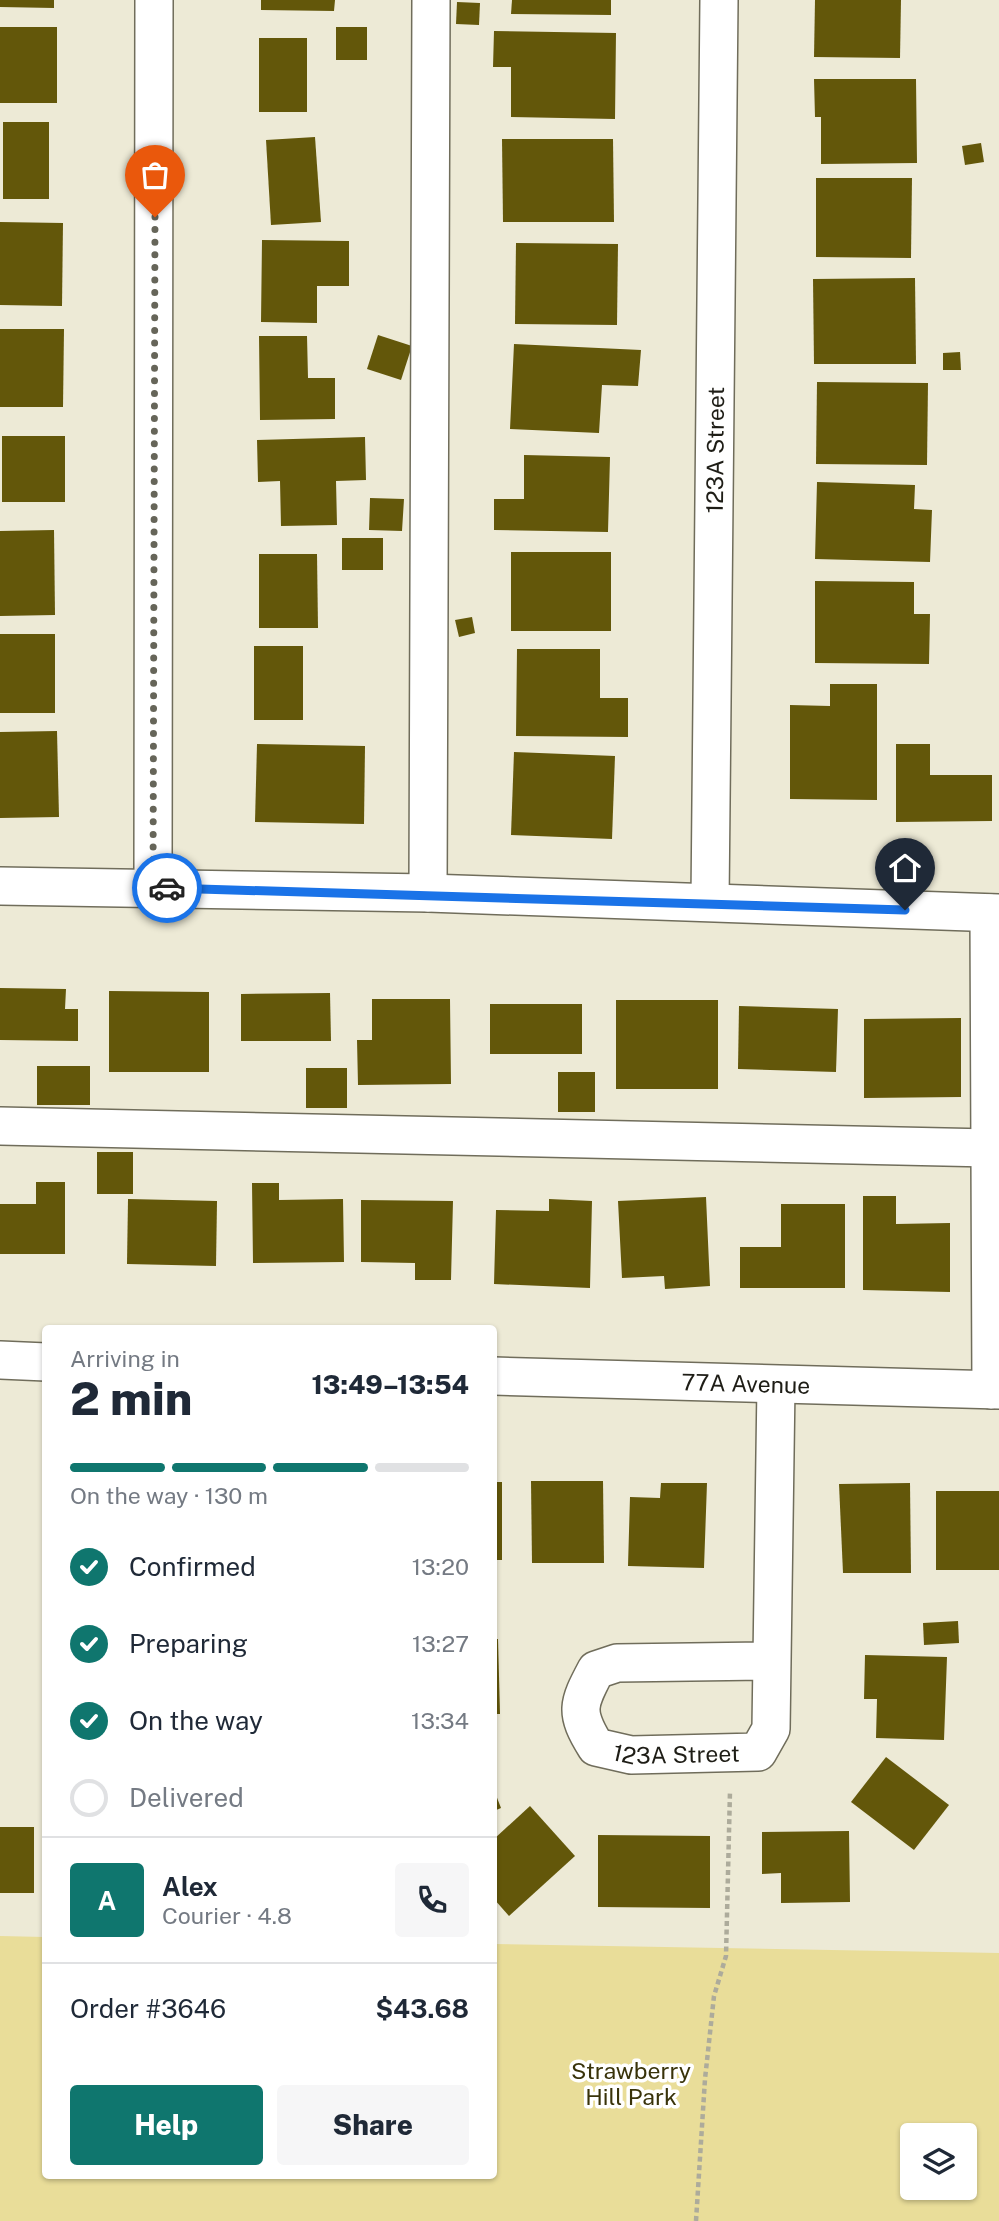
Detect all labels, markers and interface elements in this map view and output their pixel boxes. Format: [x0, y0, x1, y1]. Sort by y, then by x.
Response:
pin [125, 145, 185, 217]
icon: bag [136, 156, 174, 194]
street label: 123A Street [700, 387, 729, 514]
pin [875, 838, 935, 910]
icon: home [886, 849, 924, 887]
courier [132, 853, 202, 923]
icon: car [148, 869, 186, 907]
text: Arriving in [70, 1345, 180, 1372]
street label: 77A Avenue [681, 1368, 811, 1398]
text: 13:49–13:54 [311, 1369, 469, 1400]
text: 2 min [70, 1371, 192, 1425]
text: On the way · 130 m [70, 1482, 268, 1509]
icon: check [70, 1548, 108, 1586]
text: Confirmed [129, 1551, 256, 1582]
text: 13:20 [412, 1553, 469, 1580]
icon: check [70, 1625, 108, 1663]
text: Preparing [129, 1628, 248, 1659]
text: 13:27 [412, 1630, 469, 1657]
icon: check [70, 1702, 108, 1740]
text: On the way [129, 1705, 263, 1736]
text: 13:34 [411, 1707, 469, 1734]
street label: 123A Street [610, 1738, 740, 1769]
text: Delivered [129, 1782, 244, 1813]
button: phone [395, 1863, 469, 1937]
text: Alex [162, 1871, 218, 1902]
text: A [98, 1885, 116, 1916]
text: Courier · 4.8 [162, 1902, 292, 1929]
text: Order #3646 [70, 1993, 226, 2024]
text: $43.68 [375, 1993, 469, 2024]
park label: Strawberry Hill Park [571, 2057, 691, 2110]
button: Help [70, 2085, 263, 2165]
button: Share [277, 2085, 469, 2165]
map controls [900, 2123, 977, 2200]
button: layers [900, 2123, 977, 2200]

